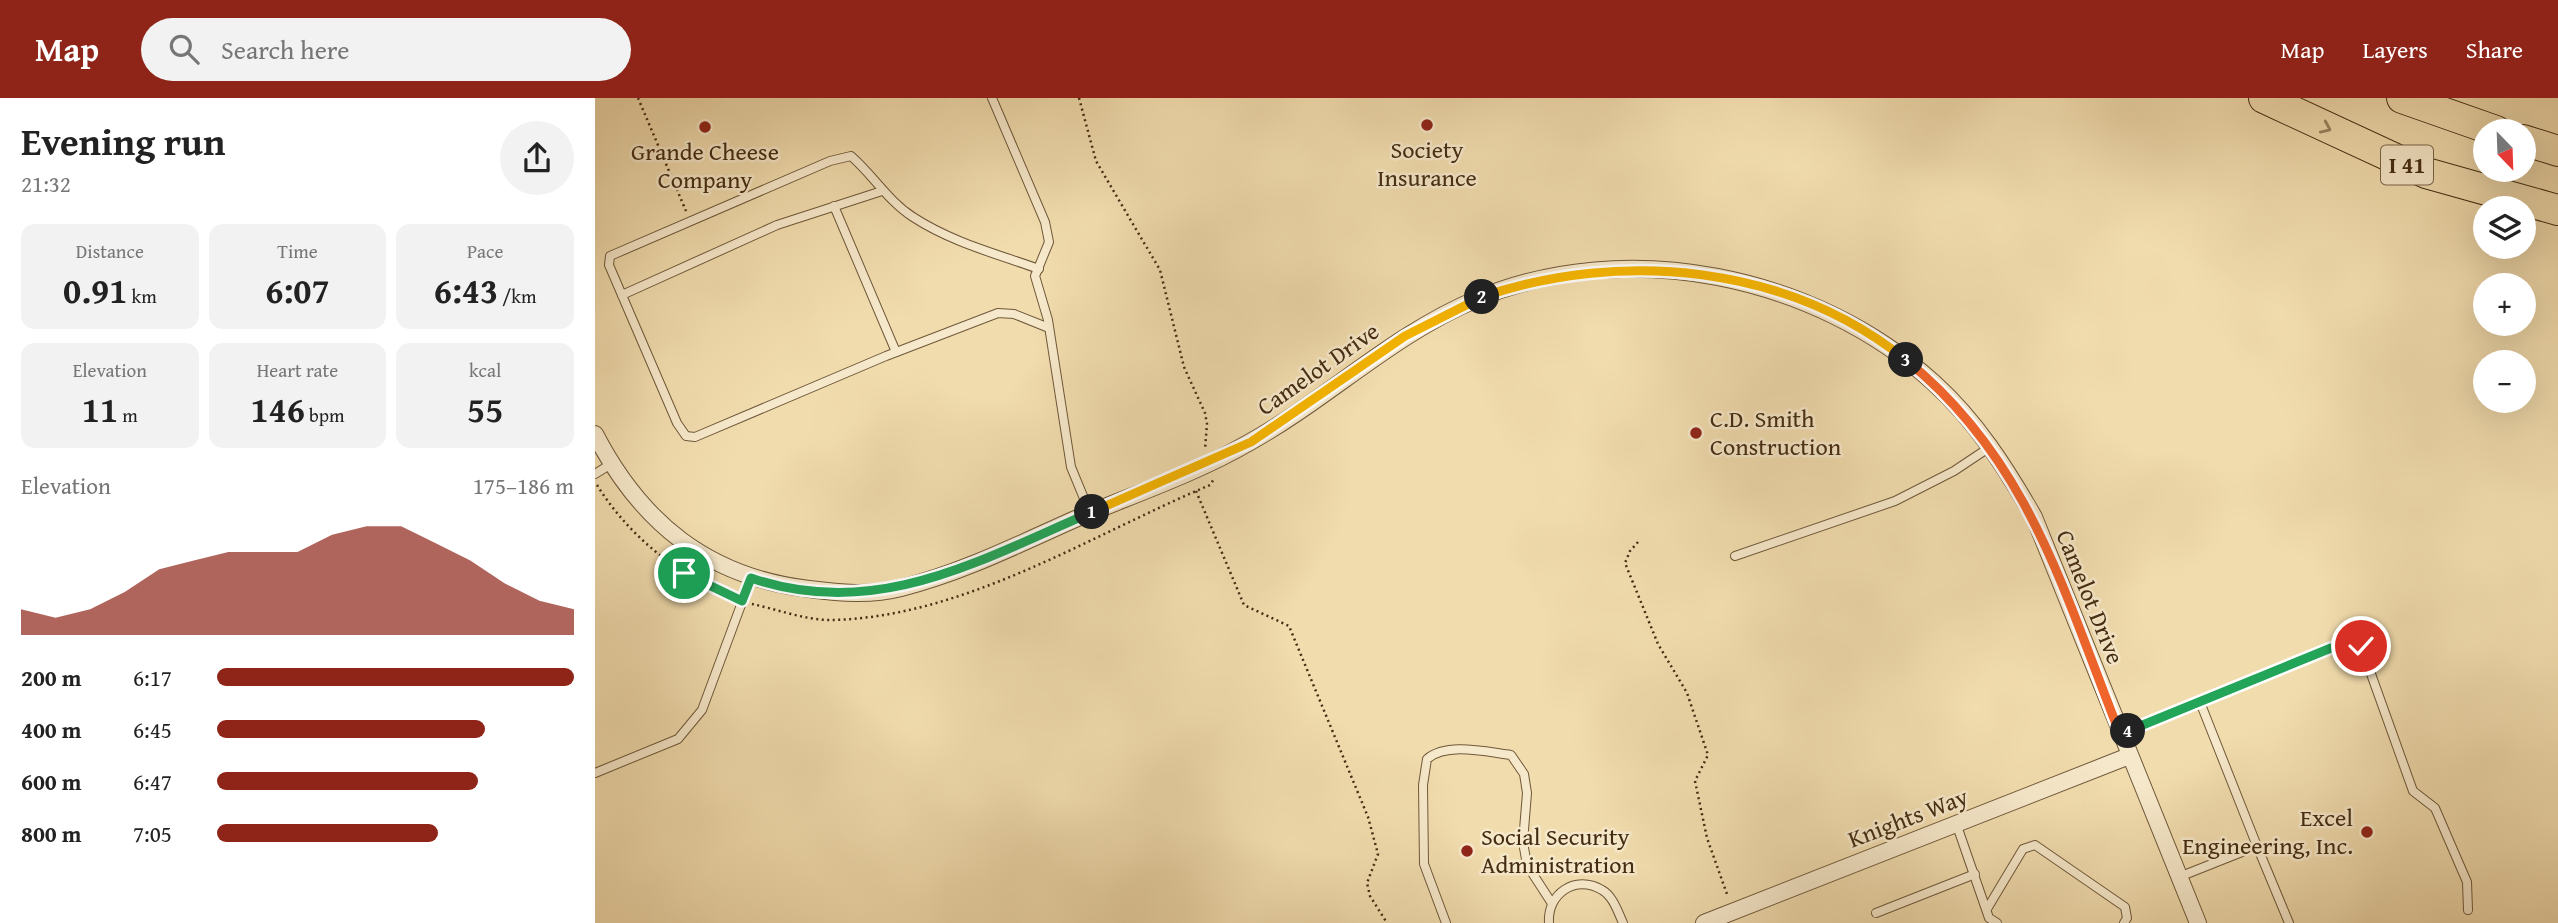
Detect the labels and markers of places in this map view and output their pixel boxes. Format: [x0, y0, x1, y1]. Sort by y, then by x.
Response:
marker: Society Insurance [1419, 117, 1435, 133]
marker: Grande Cheese Company [697, 119, 713, 135]
place label: Society Insurance [1377, 132, 1477, 195]
place label: Grande Cheese Company [631, 134, 779, 197]
pin: 2 [1465, 280, 1499, 314]
pin: 3 [1889, 342, 1923, 378]
place label: C.D. Smith Construction [1710, 401, 1842, 464]
marker: C.D. Smith Construction [1688, 425, 1704, 441]
pin: 1 [1075, 494, 1109, 530]
pin [654, 543, 714, 603]
pin [2331, 616, 2391, 676]
pin: 4 [2111, 714, 2145, 748]
place label: Excel Engineering, Inc. [2182, 800, 2353, 863]
place label: Social Security Administration [1481, 819, 1635, 882]
marker: Excel Engineering, Inc. [2359, 824, 2375, 840]
marker: Social Security Administration [1459, 843, 1475, 859]

